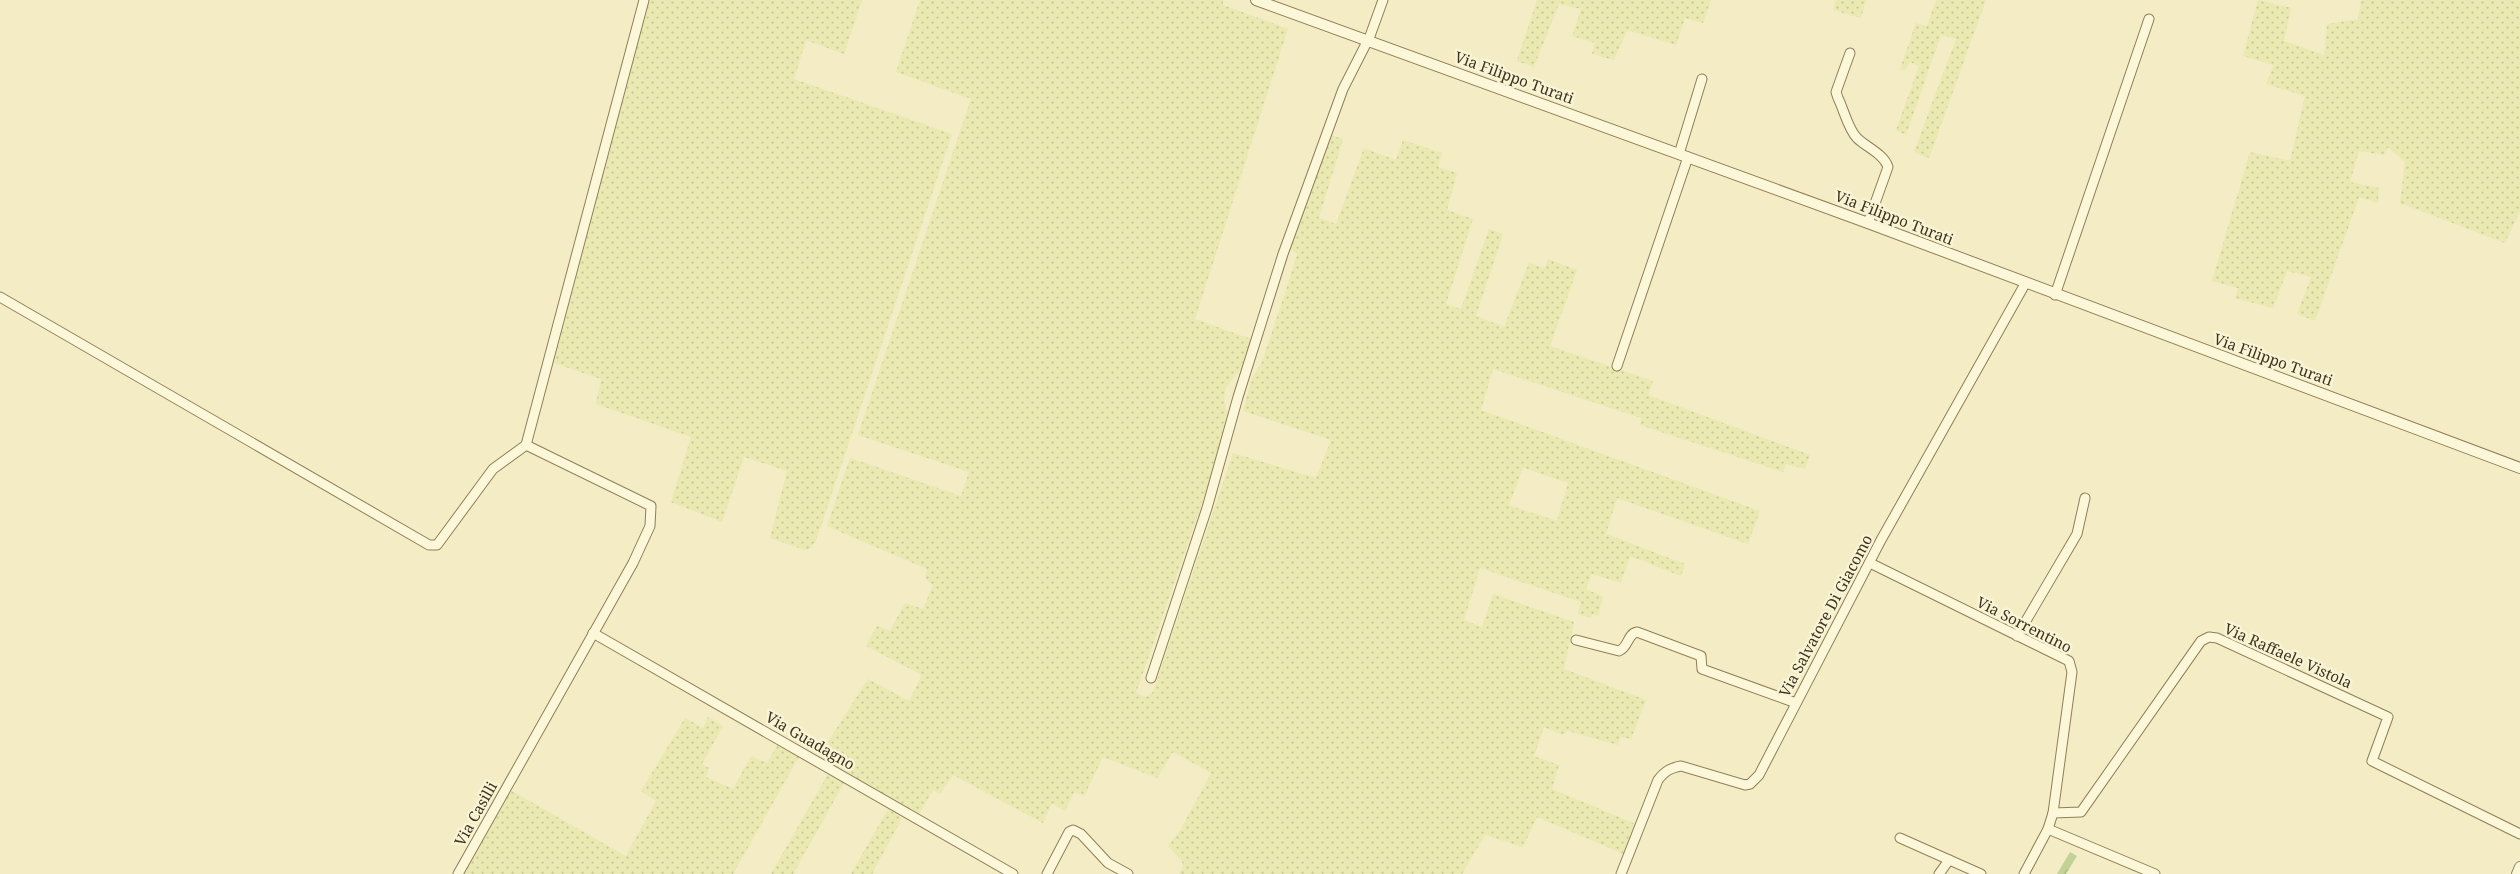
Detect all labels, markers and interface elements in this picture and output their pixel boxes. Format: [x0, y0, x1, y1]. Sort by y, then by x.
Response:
street label: Via Filippo Turati [1452, 46, 1577, 108]
street label: Via Filippo Turati [1832, 185, 1957, 249]
street label: Via Filippo Turati [2211, 328, 2336, 390]
street label: Via Salvatore Di Giacomo [1774, 531, 1876, 700]
street label: Via Sorrentino [1973, 592, 2075, 657]
street label: Via Raffaele Vistola [2221, 618, 2355, 692]
street label: Via Guadagno [762, 706, 859, 774]
street label: Via Casilli [449, 778, 501, 849]

